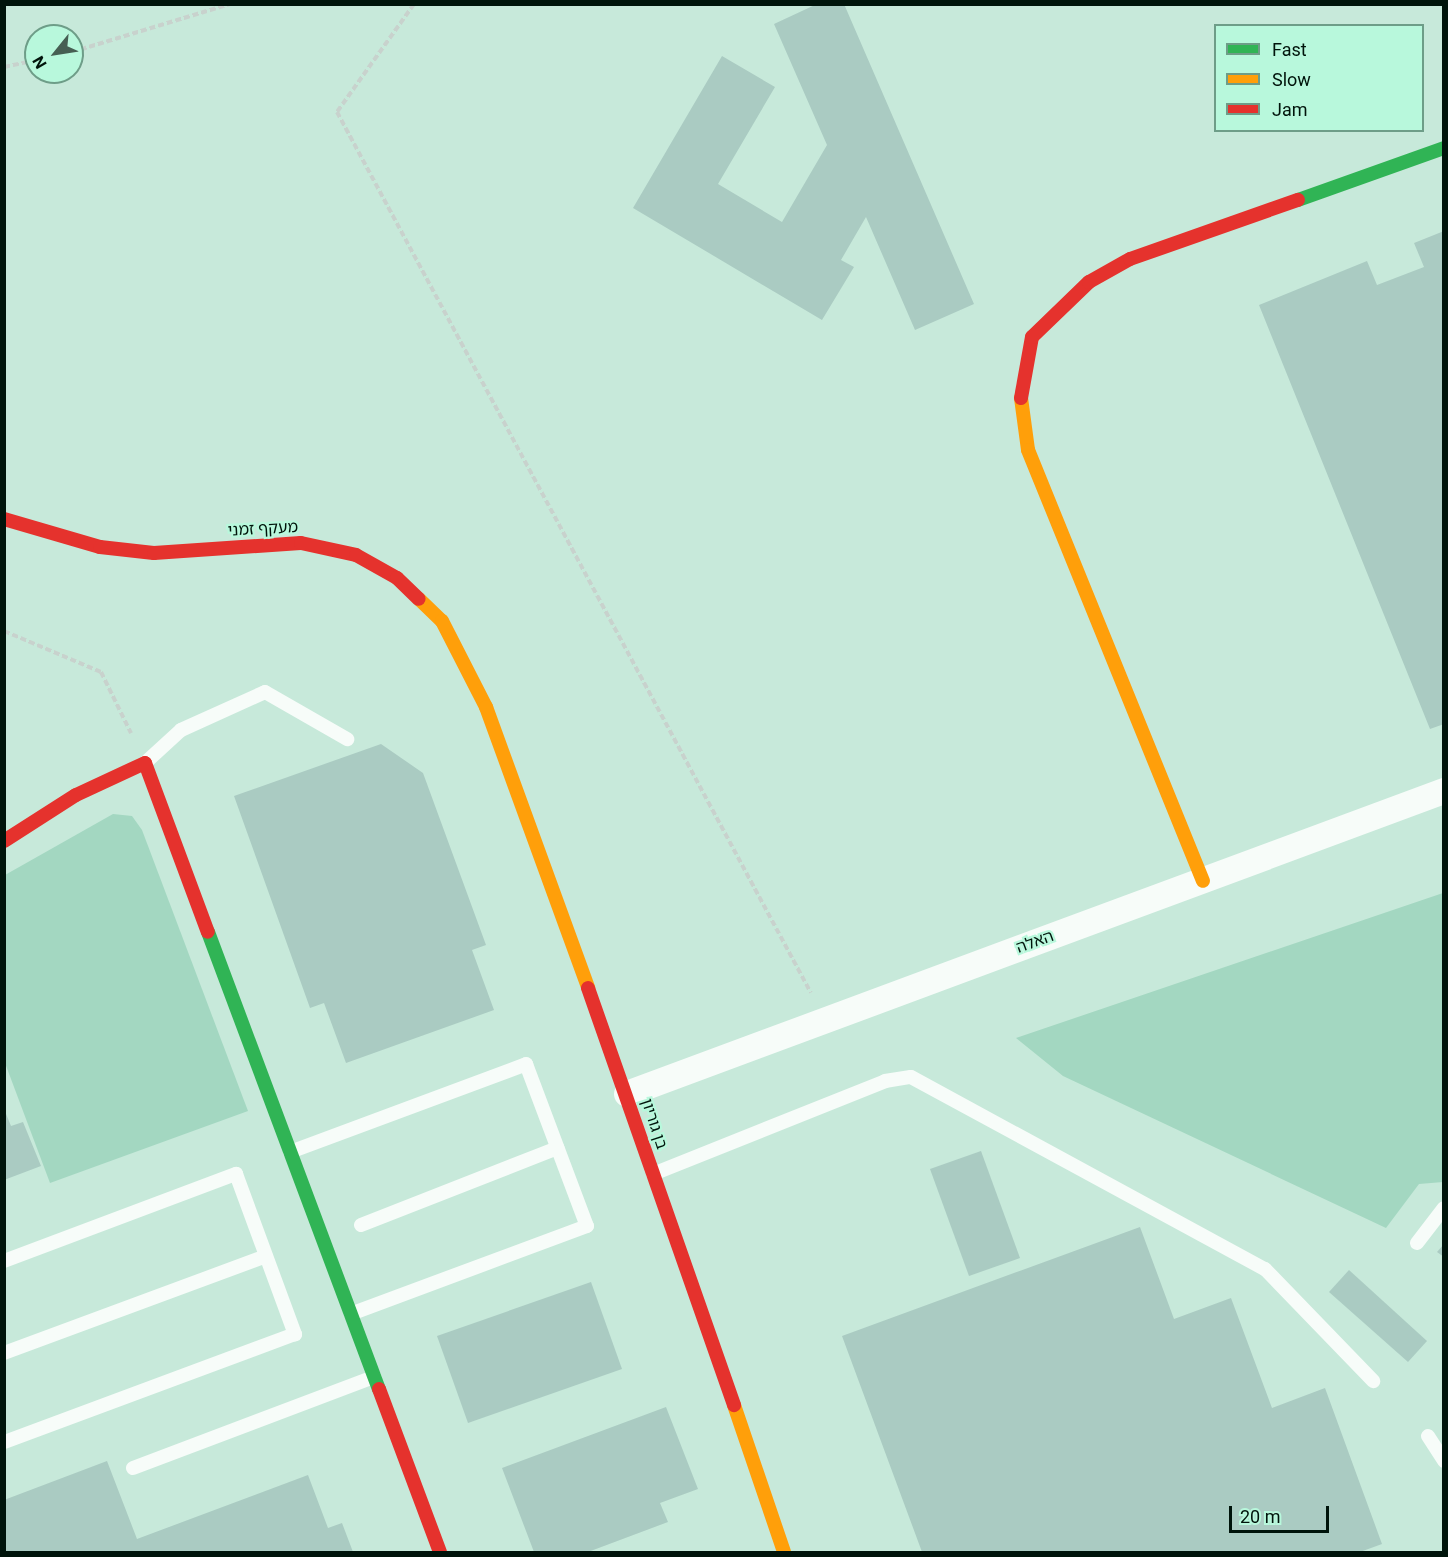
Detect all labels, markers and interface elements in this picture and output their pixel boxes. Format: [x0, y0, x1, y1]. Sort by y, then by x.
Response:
north arrow [24, 24, 84, 84]
legend [1214, 24, 1424, 132]
text: Fast [1272, 39, 1307, 60]
text: N [29, 53, 51, 72]
text: Slow [1272, 69, 1311, 90]
text: Jam [1272, 99, 1308, 120]
street label: מעקף זמני [227, 518, 299, 540]
street label: האלה [1014, 926, 1056, 958]
street label: בן גוריון [637, 1096, 671, 1152]
scale bar [1232, 1494, 1332, 1532]
text: 20 m [1240, 1506, 1280, 1527]

